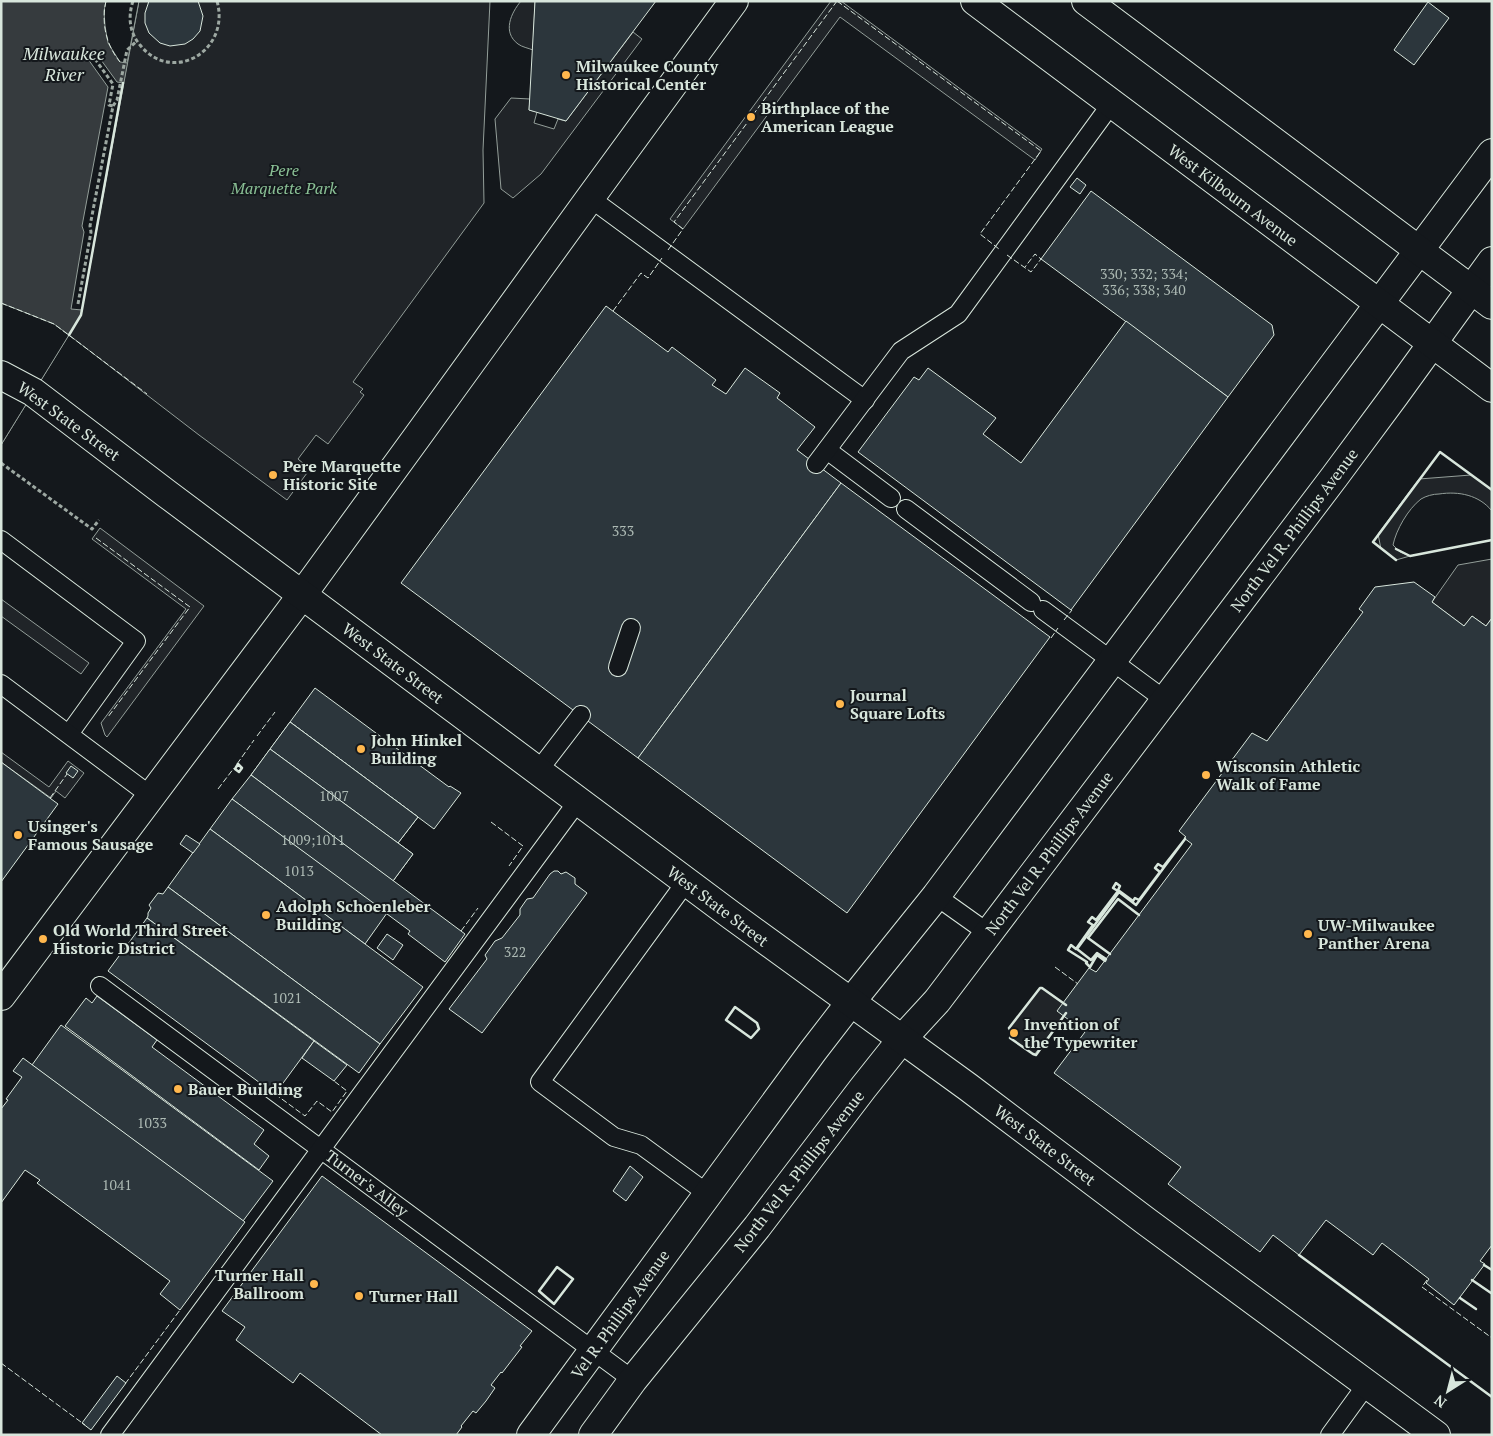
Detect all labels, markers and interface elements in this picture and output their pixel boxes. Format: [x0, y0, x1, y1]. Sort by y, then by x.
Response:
water label: Milwaukee River [22, 41, 105, 86]
place label: Milwaukee County Historical Center [576, 55, 719, 95]
marker: Milwaukee County Historical Center [560, 69, 572, 81]
place label: Birthplace of the American League [761, 97, 894, 137]
marker: Birthplace of the American League [745, 111, 757, 123]
street label: West Kilbourn Avenue [1164, 139, 1302, 251]
park label: Pere Marquette Park [230, 159, 337, 199]
house number: 330; 332; 334; 336; 338; 340 [1100, 264, 1188, 299]
street label: West State Street [13, 376, 125, 466]
street label: North Vel R. Phillips Avenue [1225, 444, 1363, 616]
place label: Pere Marquette Historic Site [283, 455, 401, 495]
marker: Pere Marquette Historic Site [267, 469, 279, 481]
house number: 333 [612, 521, 634, 540]
street label: West State Street [338, 618, 448, 708]
place label: Journal Square Lofts [850, 684, 945, 724]
marker: Journal Square Lofts [834, 698, 846, 710]
place label: John Hinkel Building [371, 729, 462, 769]
marker: John Hinkel Building [355, 743, 367, 755]
place label: Wisconsin Athletic Walk of Fame [1216, 755, 1361, 795]
street label: North Vel R. Phillips Avenue [980, 767, 1118, 939]
marker: Wisconsin Athletic Walk of Fame [1200, 769, 1212, 781]
house number: 1007 [319, 786, 349, 805]
place label: Usinger's Famous Sausage [28, 815, 154, 855]
marker: Usinger's Famous Sausage [12, 829, 24, 841]
house number: 1009;1011 [281, 830, 345, 849]
house number: 1013 [284, 861, 314, 880]
street label: West State Street [663, 861, 773, 951]
place label: Adolph Schoenleber Building [276, 895, 431, 935]
marker: Adolph Schoenleber Building [260, 909, 272, 921]
place label: UW-Milwaukee Panther Arena [1318, 914, 1435, 954]
place label: Old World Third Street Historic District [53, 919, 229, 959]
marker: UW-Milwaukee Panther Arena [1302, 928, 1314, 940]
marker: Old World Third Street Historic District [37, 933, 49, 945]
house number: 322 [504, 942, 526, 961]
house number: 1021 [272, 988, 302, 1007]
place label: Invention of the Typewriter [1024, 1013, 1138, 1053]
marker: Invention of the Typewriter [1008, 1027, 1020, 1039]
place label: Bauer Building [188, 1078, 303, 1100]
marker: Bauer Building [172, 1083, 184, 1095]
street label: North Vel R. Phillips Avenue [729, 1086, 869, 1256]
street label: West State Street [990, 1100, 1100, 1190]
house number: 1033 [137, 1113, 167, 1132]
street label: Turner's Alley [321, 1145, 414, 1222]
house number: 1041 [102, 1175, 132, 1194]
street label: Vel R. Phillips Avenue [566, 1245, 674, 1383]
place label: Turner Hall Ballroom [215, 1264, 304, 1304]
marker: Turner Hall Ballroom [308, 1278, 320, 1290]
place label: Turner Hall [369, 1285, 458, 1307]
marker: Turner Hall [353, 1290, 365, 1302]
north arrow [1423, 1366, 1473, 1416]
text: N [1430, 1391, 1450, 1413]

